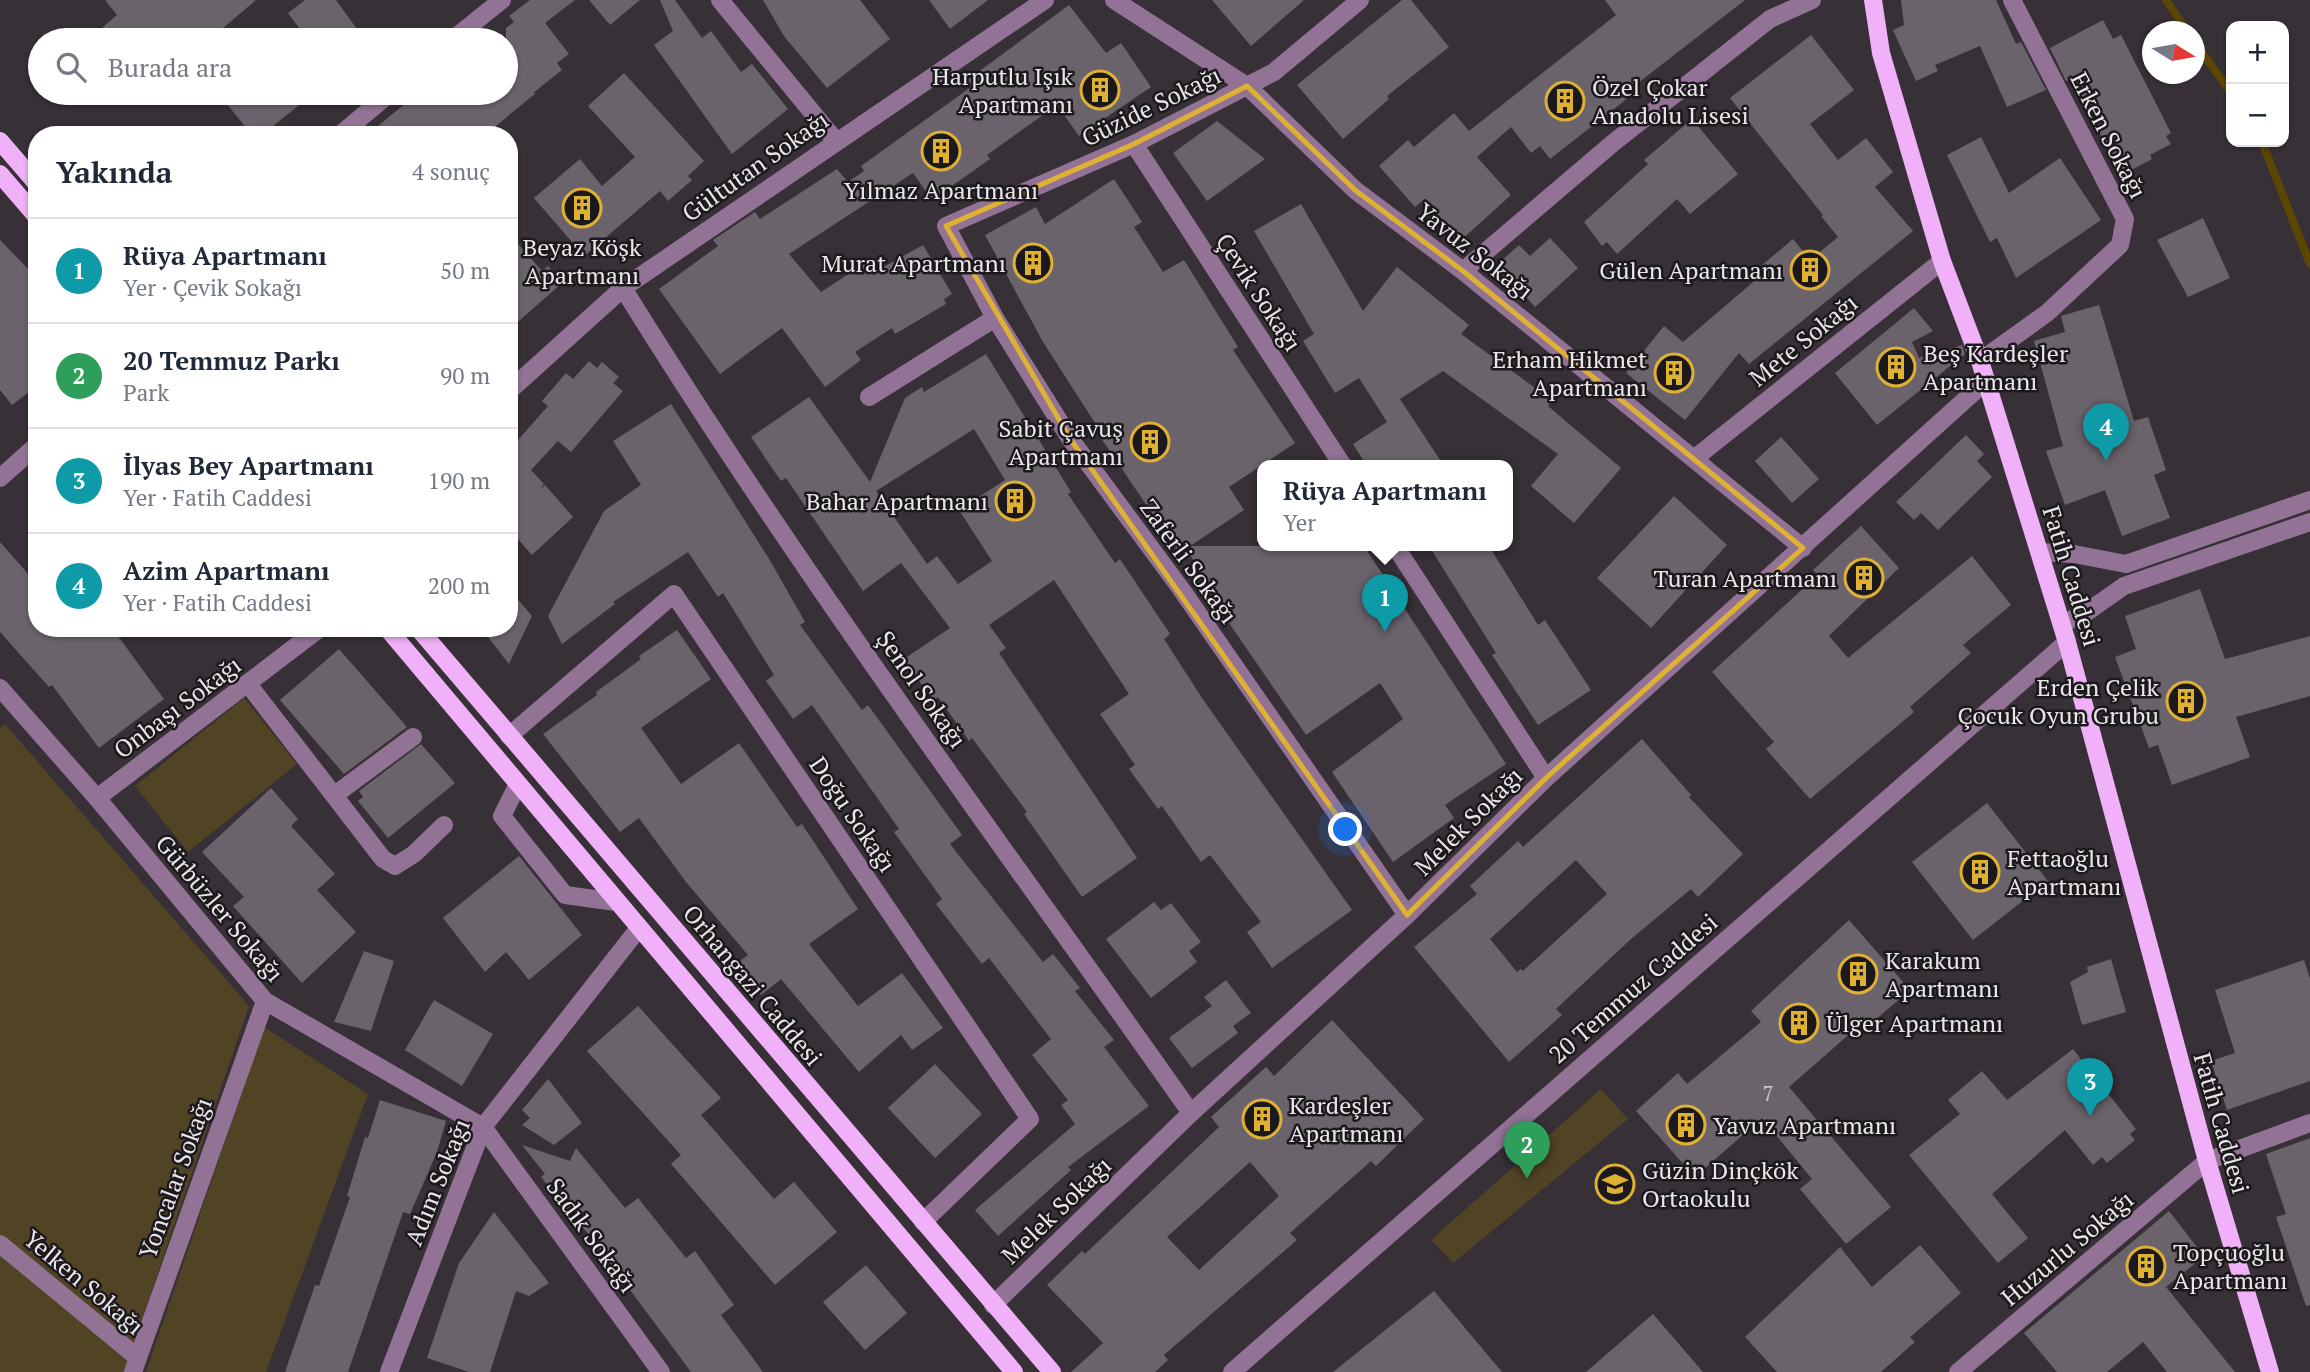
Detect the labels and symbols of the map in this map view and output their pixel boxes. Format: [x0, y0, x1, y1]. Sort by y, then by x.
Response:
north arrow [2142, 21, 2205, 84]
street label: Güzide Sokağı [1076, 59, 1226, 153]
place label: Harputlu Işık Apartmanı [932, 60, 1074, 120]
street label: Erken Sokağı [2063, 66, 2155, 204]
building icon: Harputlu Işık Apartmanı [1079, 69, 1121, 111]
place label: Özel Çokar Anadolu Lisesi [1592, 71, 1749, 131]
building icon: Özel Çokar Anadolu Lisesi [1544, 80, 1586, 122]
street label: Gültutan Sokağı [675, 104, 835, 228]
building icon: Yılmaz Apartmanı [920, 130, 962, 172]
place label: Yılmaz Apartmanı [844, 174, 1038, 206]
building icon: Beyaz Köşk Apartmanı [561, 187, 603, 229]
street label: Yavuz Sokağı [1410, 195, 1540, 307]
street label: Çevik Sokağı [1209, 227, 1309, 357]
place label: Beyaz Köşk Apartmanı [522, 231, 642, 291]
building icon: Murat Apartmanı [1012, 242, 1054, 284]
place label: Murat Apartmanı [821, 247, 1006, 279]
building icon: Gülen Apartmanı [1789, 249, 1831, 291]
place label: Gülen Apartmanı [1599, 254, 1783, 286]
street label: Mete Sokağı [1742, 287, 1864, 393]
place label: Beş Kardeşler Apartmanı [1923, 337, 2069, 397]
place label: Erham Hikmet Apartmanı [1492, 343, 1647, 403]
building icon: Beş Kardeşler Apartmanı [1875, 346, 1917, 388]
building icon: Erham Hikmet Apartmanı [1653, 352, 1695, 394]
pin: 4 [2083, 403, 2129, 461]
place label: Sabit Çavuş Apartmanı [999, 412, 1123, 472]
building icon: Sabit Çavuş Apartmanı [1129, 421, 1171, 463]
building icon: Bahar Apartmanı [994, 480, 1036, 522]
place label: Bahar Apartmanı [806, 485, 988, 517]
street label: Zaferli Sokağı [1133, 492, 1245, 630]
street label: Fatih Caddesi [2035, 502, 2109, 650]
building icon: Turan Apartmanı [1843, 557, 1885, 599]
place label: Turan Apartmanı [1654, 562, 1837, 594]
pin: 1 [1362, 574, 1408, 632]
street label: Şenol Sokağı [870, 624, 974, 754]
street label: Onbaşı Sokağı [107, 649, 247, 765]
place label: Erden Çelik Çocuk Oyun Grubu [1958, 671, 2160, 731]
building icon: Erden Çelik Çocuk Oyun Grubu [2165, 680, 2207, 722]
street label: Doğu Sokağı [803, 750, 903, 878]
street label: Melek Sokağı [1407, 760, 1529, 882]
your location [1328, 812, 1362, 846]
street label: Gürbüzler Sokağı [149, 828, 291, 988]
place label: Fettaoğlu Apartmanı [2007, 842, 2122, 902]
building icon: Fettaoğlu Apartmanı [1959, 851, 2001, 893]
street label: Orhangazi Caddesi [676, 898, 830, 1072]
street label: 20 Temmuz Caddesi [1542, 906, 1724, 1070]
place label: Karakum Apartmanı [1885, 944, 2000, 1004]
building icon: Karakum Apartmanı [1837, 953, 1879, 995]
building icon: Ülger Apartmanı [1778, 1002, 1820, 1044]
place label: Ülger Apartmanı [1826, 1007, 2003, 1039]
street label: Fatih Caddesi [2187, 1049, 2257, 1197]
pin: 3 [2067, 1058, 2113, 1116]
house number: 7 [1762, 1079, 1774, 1107]
place label: Kardeşler Apartmanı [1289, 1089, 1404, 1149]
street label: Yoncalar Sokağı [131, 1093, 219, 1263]
building icon: Kardeşler Apartmanı [1241, 1098, 1283, 1140]
building icon: Yavuz Apartmanı [1665, 1104, 1707, 1146]
place label: Yavuz Apartmanı [1713, 1109, 1896, 1141]
street label: Adım Sokağı [397, 1114, 477, 1250]
pin: 2 [1504, 1121, 1550, 1179]
street label: Melek Sokağı [994, 1150, 1118, 1270]
place label: Güzin Dinçkök Ortaokulu [1642, 1154, 1799, 1214]
school or university icon: Güzin Dinçkök Ortaokulu [1594, 1163, 1636, 1205]
street label: Sadık Sokağı [540, 1171, 644, 1299]
street label: Huzurlu Sokağı [1994, 1183, 2140, 1313]
street label: Yelken Sokağı [17, 1222, 151, 1342]
place label: Topçuoğlu Apartmanı [2173, 1236, 2288, 1296]
building icon: Topçuoğlu Apartmanı [2125, 1245, 2167, 1287]

